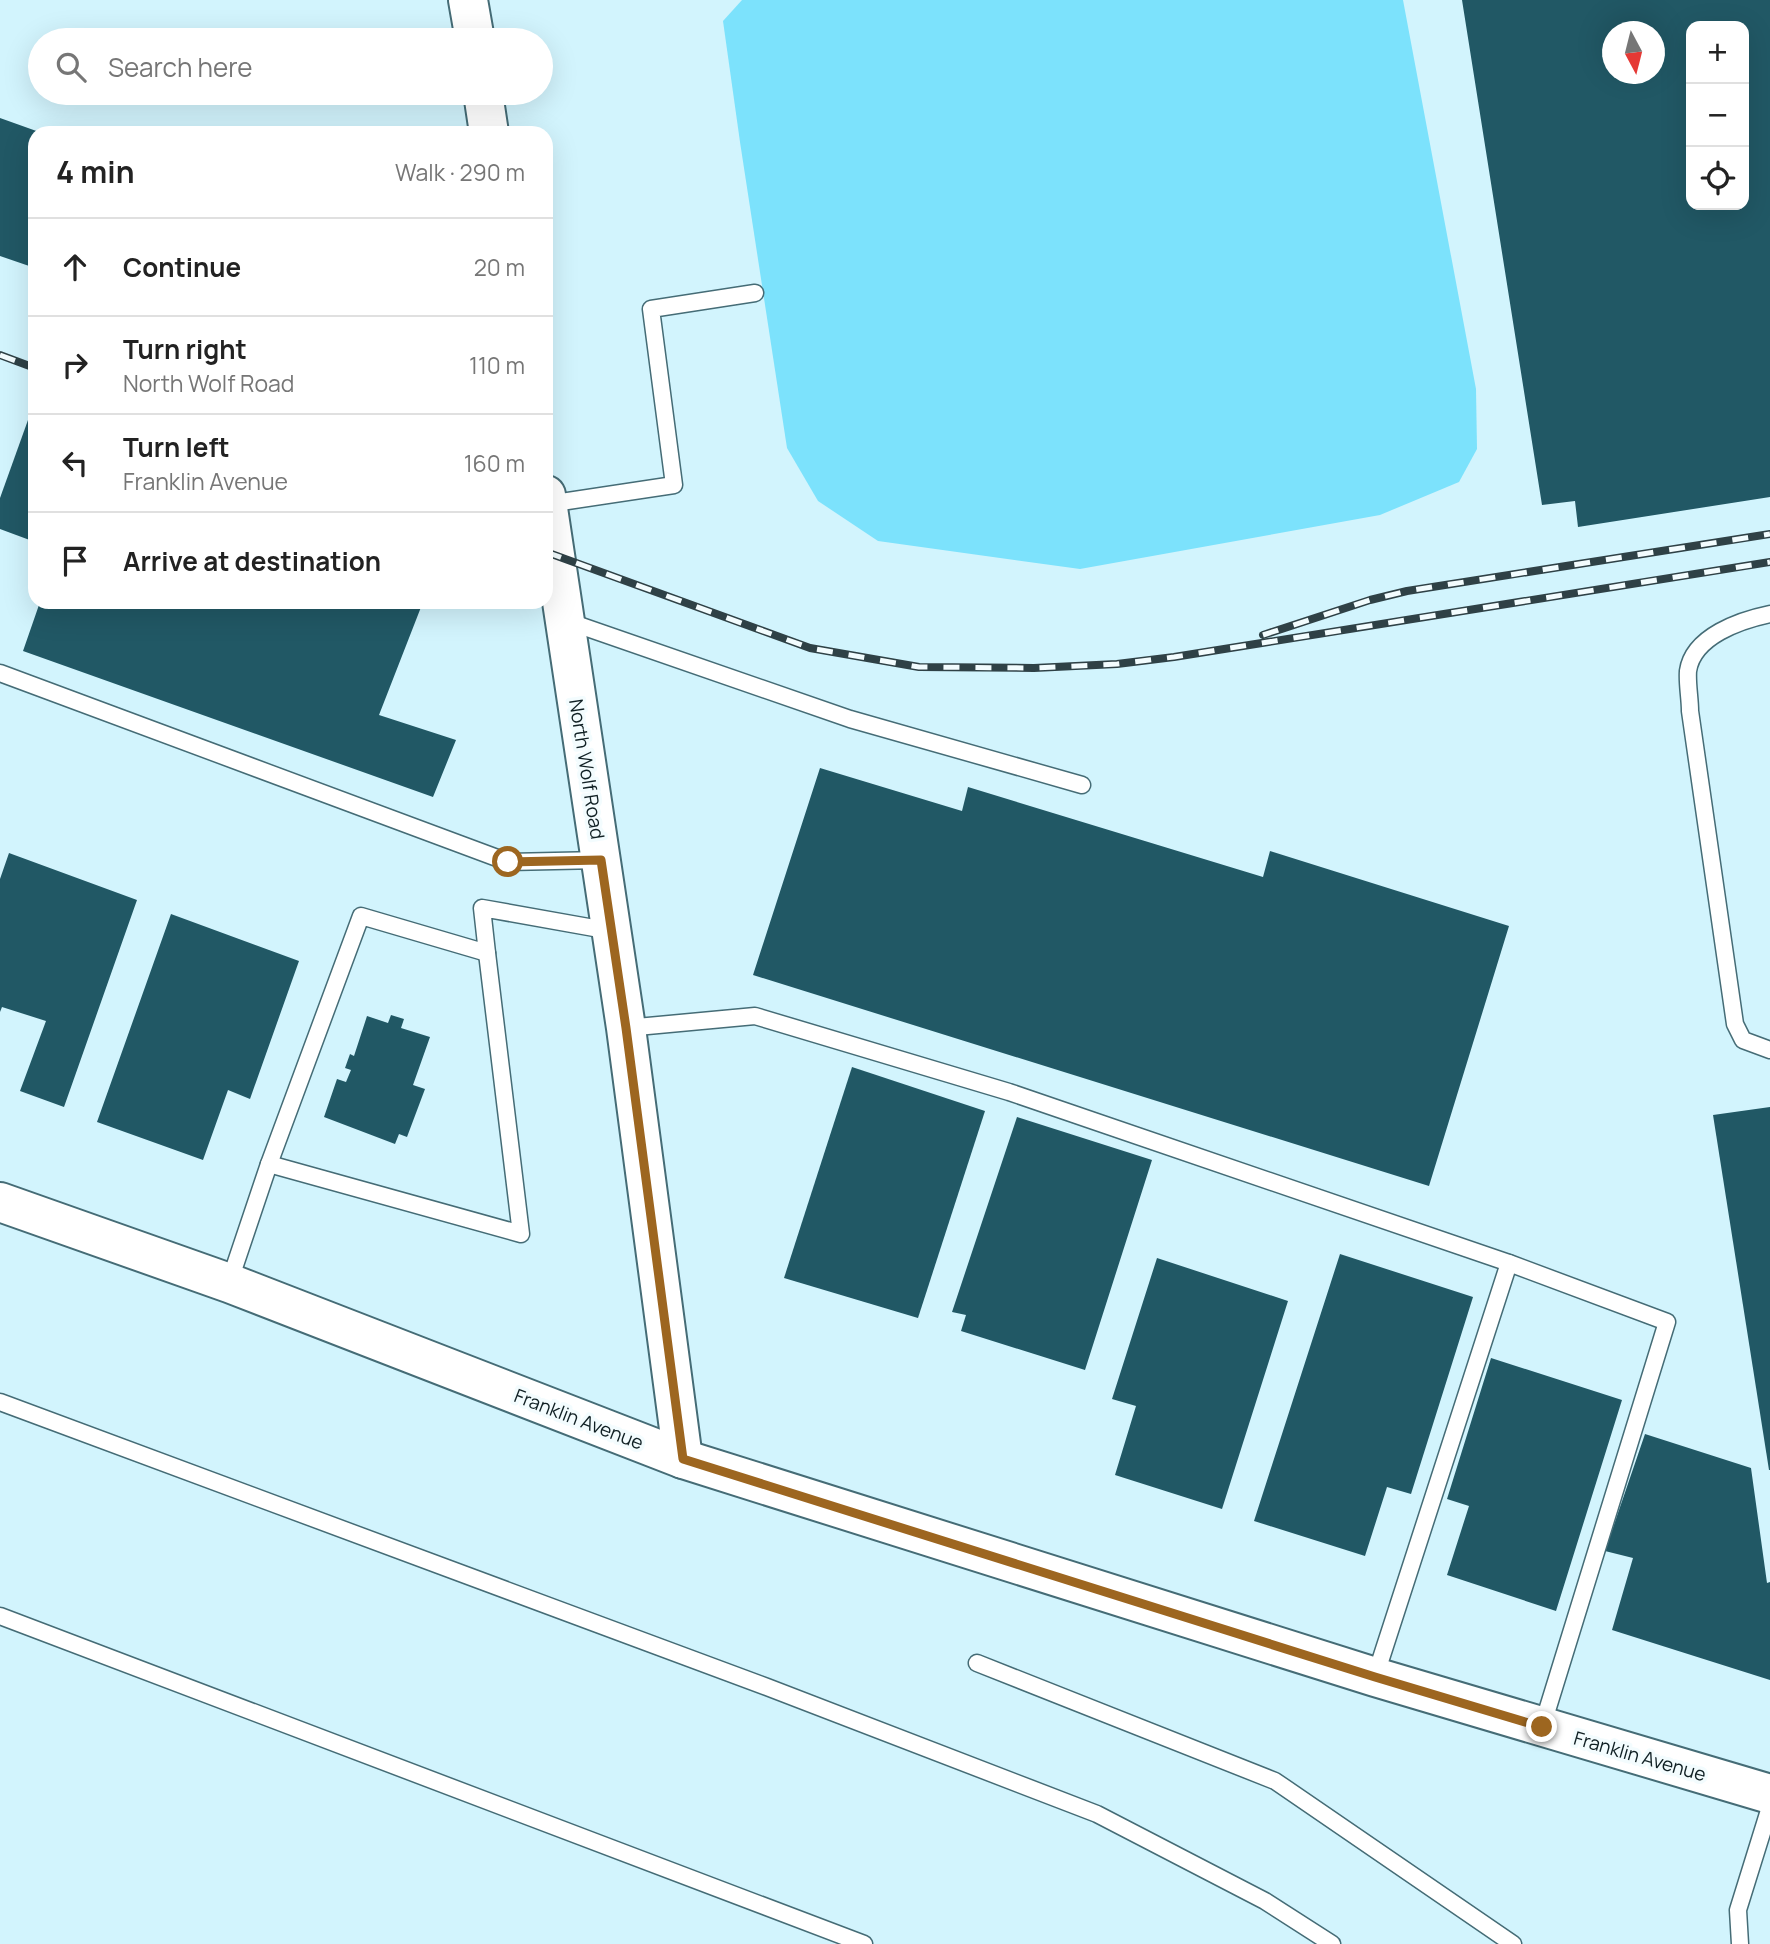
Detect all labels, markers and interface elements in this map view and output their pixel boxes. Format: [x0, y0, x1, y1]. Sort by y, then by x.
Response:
north arrow [1602, 21, 1665, 84]
map controls [1686, 21, 1749, 210]
button: + [1686, 21, 1749, 84]
search box [28, 28, 553, 105]
icon: search [52, 48, 90, 86]
text: Search here [108, 49, 253, 85]
button: − [1686, 84, 1749, 147]
button: locate [1686, 147, 1749, 210]
text: 4 min [56, 151, 134, 192]
text: Walk · 290 m [395, 156, 525, 188]
icon: ahead [56, 248, 94, 286]
text: Continue [123, 249, 241, 285]
text: 20 m [474, 251, 525, 283]
text: Turn right [123, 331, 247, 367]
icon: right [56, 346, 94, 384]
text: 110 m [469, 349, 525, 381]
text: North Wolf Road [123, 367, 295, 399]
text: Turn left [123, 429, 230, 465]
icon: left [56, 444, 94, 482]
text: 160 m [464, 447, 525, 479]
text: Franklin Avenue [123, 465, 288, 497]
icon: arrive [56, 542, 94, 580]
text: Arrive at destination [123, 543, 381, 579]
street label: North Wolf Road [563, 697, 611, 841]
route start [492, 846, 523, 877]
street label: Franklin Avenue [511, 1382, 647, 1456]
route end [1526, 1711, 1557, 1742]
street label: Franklin Avenue [1571, 1725, 1709, 1787]

